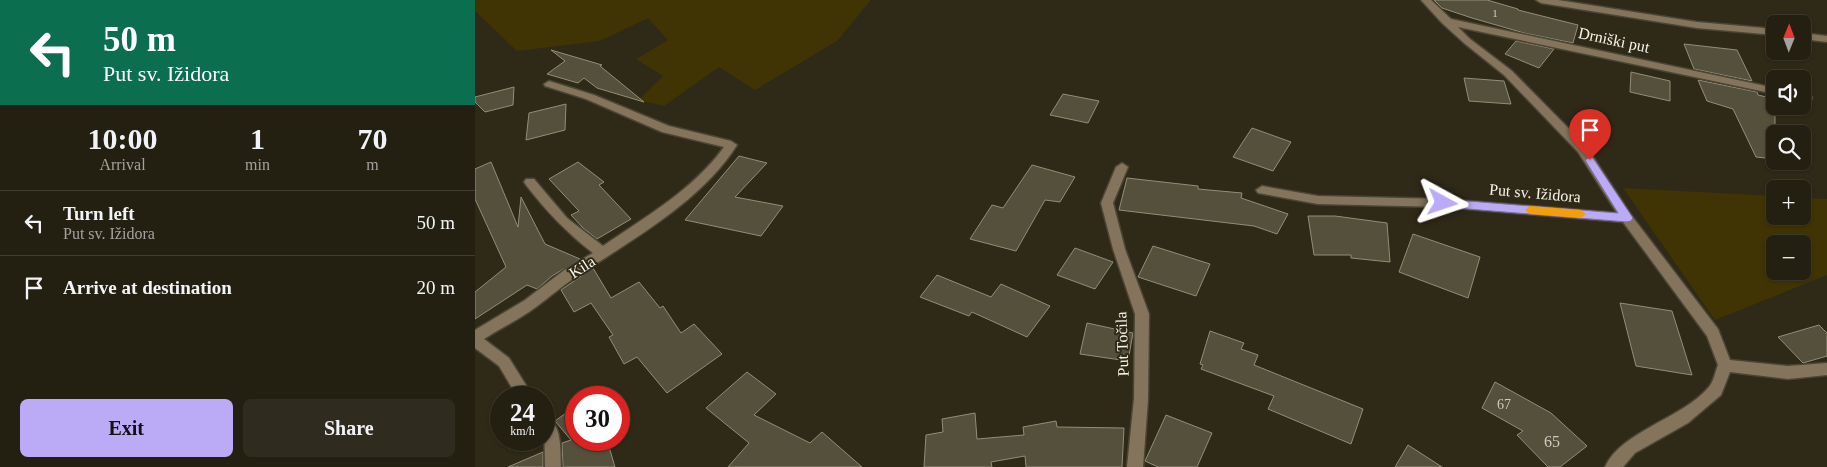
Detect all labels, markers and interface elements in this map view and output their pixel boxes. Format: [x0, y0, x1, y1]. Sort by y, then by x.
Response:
house number: 1 [1492, 7, 1498, 19]
north arrow [1766, 15, 1811, 60]
map controls [1766, 15, 1811, 280]
icon: left [20, 20, 85, 85]
text: 50 m [103, 20, 176, 59]
street label: Drniški put [1577, 24, 1652, 57]
text: Put sv. Ižidora [103, 61, 229, 86]
button: sound [1766, 70, 1811, 115]
pin [1569, 109, 1611, 160]
icon: arrive [1576, 116, 1604, 144]
text: 10:00 [88, 122, 158, 155]
text: 1 [250, 122, 265, 155]
text: 70 [357, 122, 387, 155]
button: search [1766, 125, 1811, 170]
text: Arrival [99, 156, 146, 173]
text: min [245, 156, 270, 173]
text: m [366, 156, 379, 173]
position arrow [1416, 176, 1468, 228]
button: + [1766, 180, 1811, 225]
street label: Put sv. Ižidora [1489, 181, 1581, 205]
text: Turn left [63, 203, 135, 224]
icon: left [20, 209, 48, 237]
text: 50 m [416, 212, 455, 233]
text: Put sv. Ižidora [63, 225, 155, 242]
button: − [1766, 235, 1811, 280]
street label: Kila [566, 252, 598, 282]
icon: arrive [20, 274, 48, 302]
text: Arrive at destination [63, 277, 232, 298]
text: 20 m [416, 277, 455, 298]
street label: Put Točila [1112, 311, 1132, 377]
speed limit sign: 30 [565, 386, 630, 451]
house number: 67 [1497, 397, 1511, 412]
button: Exit [20, 399, 233, 457]
button: Share [243, 399, 455, 457]
text: 24 [510, 399, 535, 426]
text: km/h [510, 424, 535, 438]
house number: 65 [1544, 433, 1560, 450]

